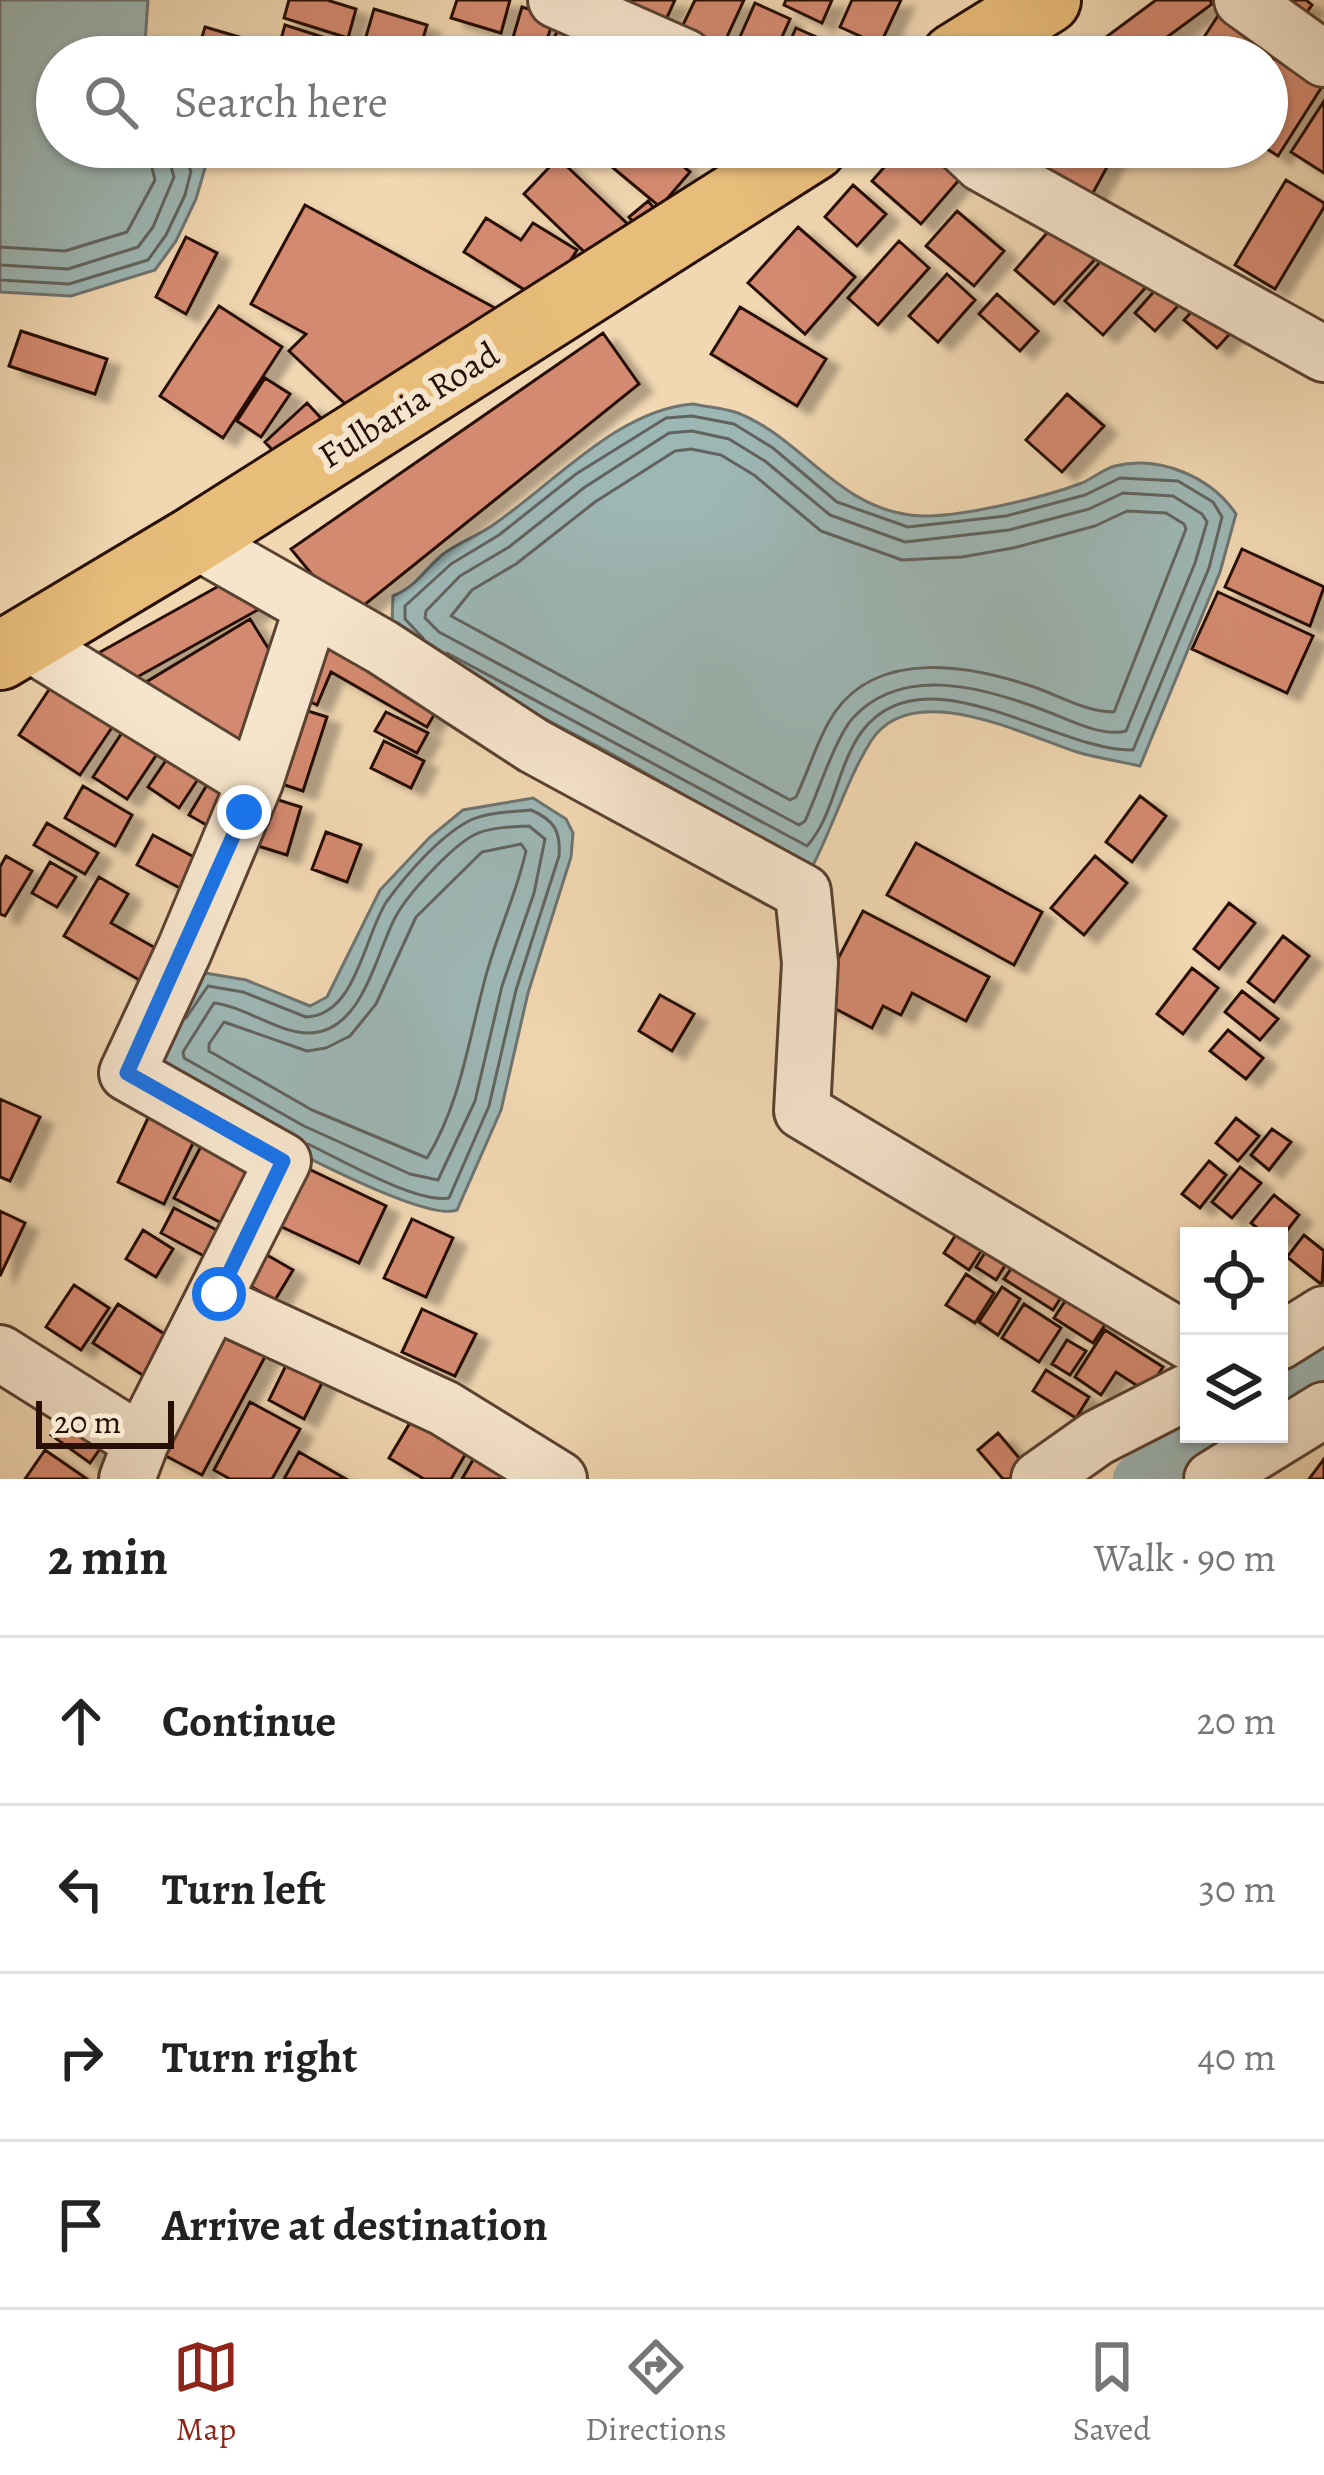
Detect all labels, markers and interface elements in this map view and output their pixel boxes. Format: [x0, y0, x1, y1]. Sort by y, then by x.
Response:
search box [36, 36, 1288, 168]
icon: search [78, 69, 144, 135]
text: Search here [174, 71, 388, 133]
street label: Fulbaria Road [309, 329, 509, 479]
route end [217, 785, 271, 839]
map controls [1180, 1227, 1288, 1443]
button: locate [1180, 1227, 1288, 1335]
route start [192, 1267, 246, 1321]
button: layers [1180, 1335, 1288, 1443]
scale bar [36, 1395, 174, 1448]
text: 20 m [54, 1399, 121, 1444]
text: 2 min [48, 1522, 168, 1592]
text: Walk · 90 m [1094, 1531, 1276, 1584]
icon: ahead [48, 1688, 114, 1754]
text: Continue [162, 1690, 336, 1752]
text: 20 m [1197, 1694, 1276, 1747]
icon: left [48, 1856, 114, 1922]
text: Turn left [162, 1858, 326, 1920]
text: 30 m [1199, 1862, 1276, 1915]
icon: right [48, 2024, 114, 2090]
text: Turn right [162, 2026, 357, 2088]
text: 40 m [1197, 2030, 1276, 2083]
icon: arrive [48, 2192, 114, 2258]
text: Arrive at destination [162, 2194, 548, 2256]
tab: Map [173, 2334, 239, 2451]
tab: Directions [585, 2334, 727, 2451]
tab: Saved [1073, 2334, 1151, 2451]

